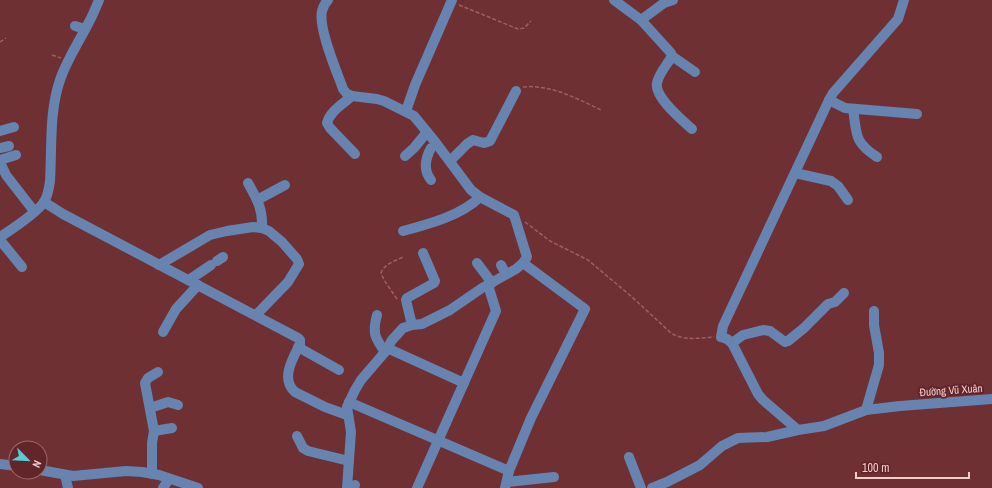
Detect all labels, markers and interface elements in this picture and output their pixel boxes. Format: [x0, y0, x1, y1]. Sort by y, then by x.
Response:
street label: Đường Vũ Xuân [919, 381, 983, 399]
north arrow [8, 440, 48, 480]
scale bar [856, 454, 969, 480]
text: N [29, 458, 45, 470]
text: 100 m [862, 460, 889, 476]

